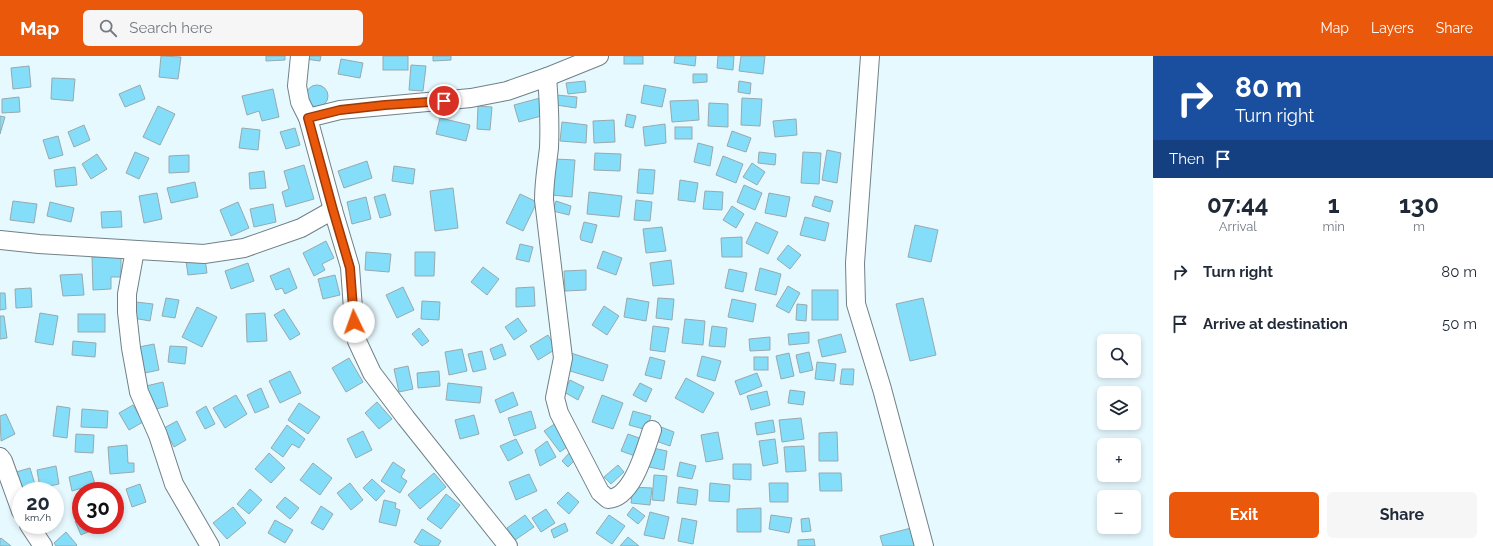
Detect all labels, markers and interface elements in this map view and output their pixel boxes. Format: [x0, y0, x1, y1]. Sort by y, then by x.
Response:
search box [83, 10, 363, 46]
text: Map [20, 17, 59, 39]
icon: search [97, 17, 119, 39]
text: Search here [129, 19, 213, 37]
text: Map [1321, 20, 1349, 36]
text: Layers [1371, 20, 1414, 36]
text: Share [1436, 20, 1473, 36]
text: 80 m [1235, 71, 1302, 104]
icon: right [1169, 72, 1221, 124]
pin [427, 84, 461, 118]
icon: arrive [433, 90, 455, 112]
text: Turn right [1235, 105, 1314, 126]
icon: arrive [1212, 148, 1234, 170]
text: Then [1169, 150, 1204, 168]
text: 07:44 [1207, 190, 1269, 219]
text: 1 [1328, 190, 1340, 219]
text: 130 [1399, 190, 1439, 219]
text: Arrival [1219, 219, 1257, 234]
text: min [1323, 219, 1345, 234]
text: m [1413, 219, 1425, 234]
icon: right [1169, 261, 1191, 283]
text: Turn right [1203, 263, 1273, 281]
text: 80 m [1441, 263, 1477, 281]
position arrow [333, 301, 375, 343]
icon: arrive [1169, 313, 1191, 335]
text: Arrive at destination [1203, 315, 1348, 333]
text: 50 m [1442, 315, 1477, 333]
map controls [1097, 334, 1141, 534]
button: search [1097, 334, 1141, 378]
button: layers [1097, 386, 1141, 430]
button: + [1097, 438, 1141, 482]
speed limit sign: 30 [72, 482, 124, 534]
button: − [1097, 490, 1141, 534]
text: 20 [26, 491, 50, 515]
button: Exit [1169, 492, 1319, 538]
button: Share [1327, 492, 1477, 538]
text: km/h [25, 512, 51, 523]

